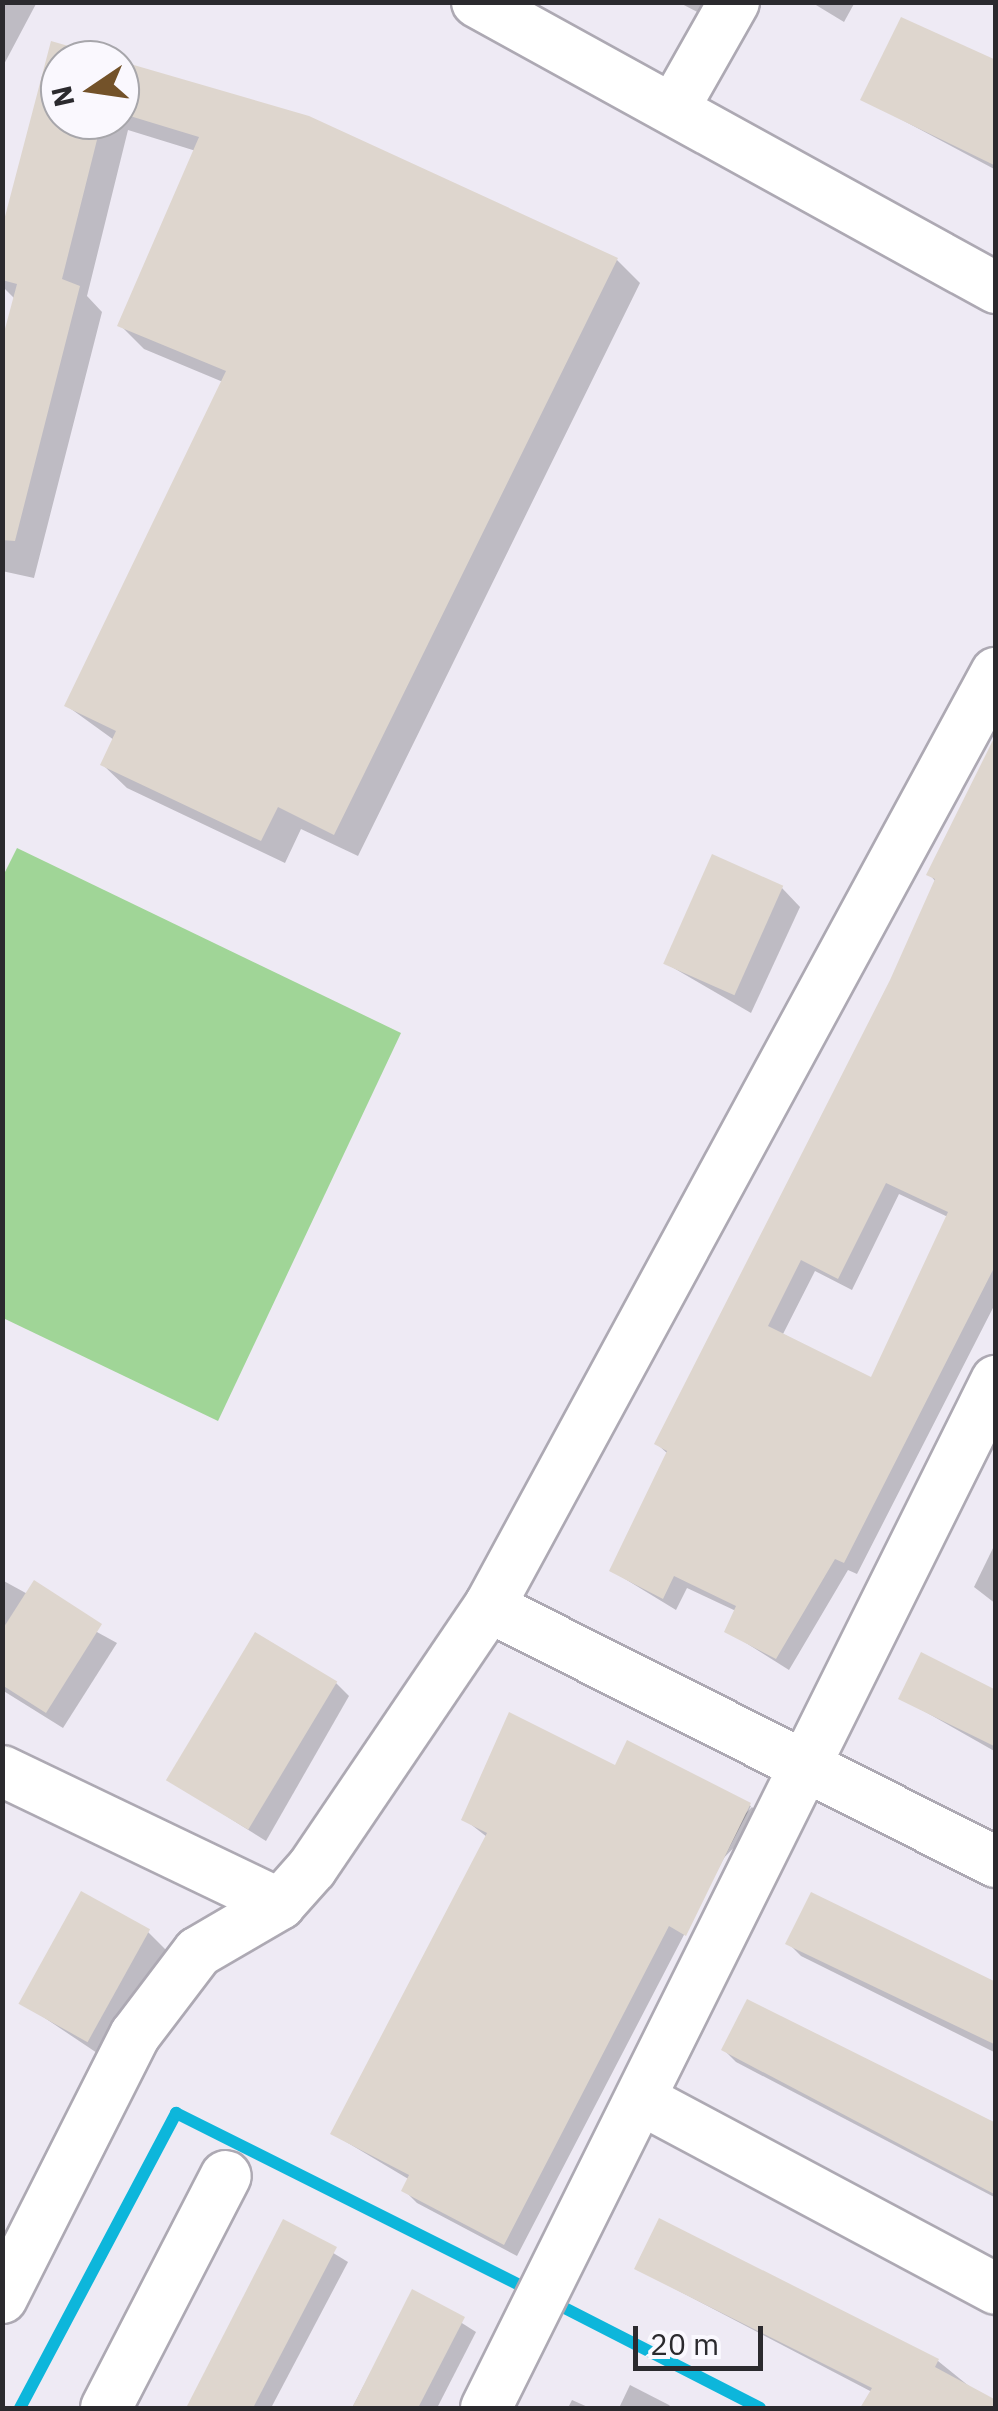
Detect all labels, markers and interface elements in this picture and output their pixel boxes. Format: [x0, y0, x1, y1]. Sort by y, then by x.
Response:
north arrow [40, 40, 140, 140]
text: N [42, 82, 83, 110]
scale bar [638, 2306, 768, 2368]
text: 20 m [650, 2324, 719, 2363]

